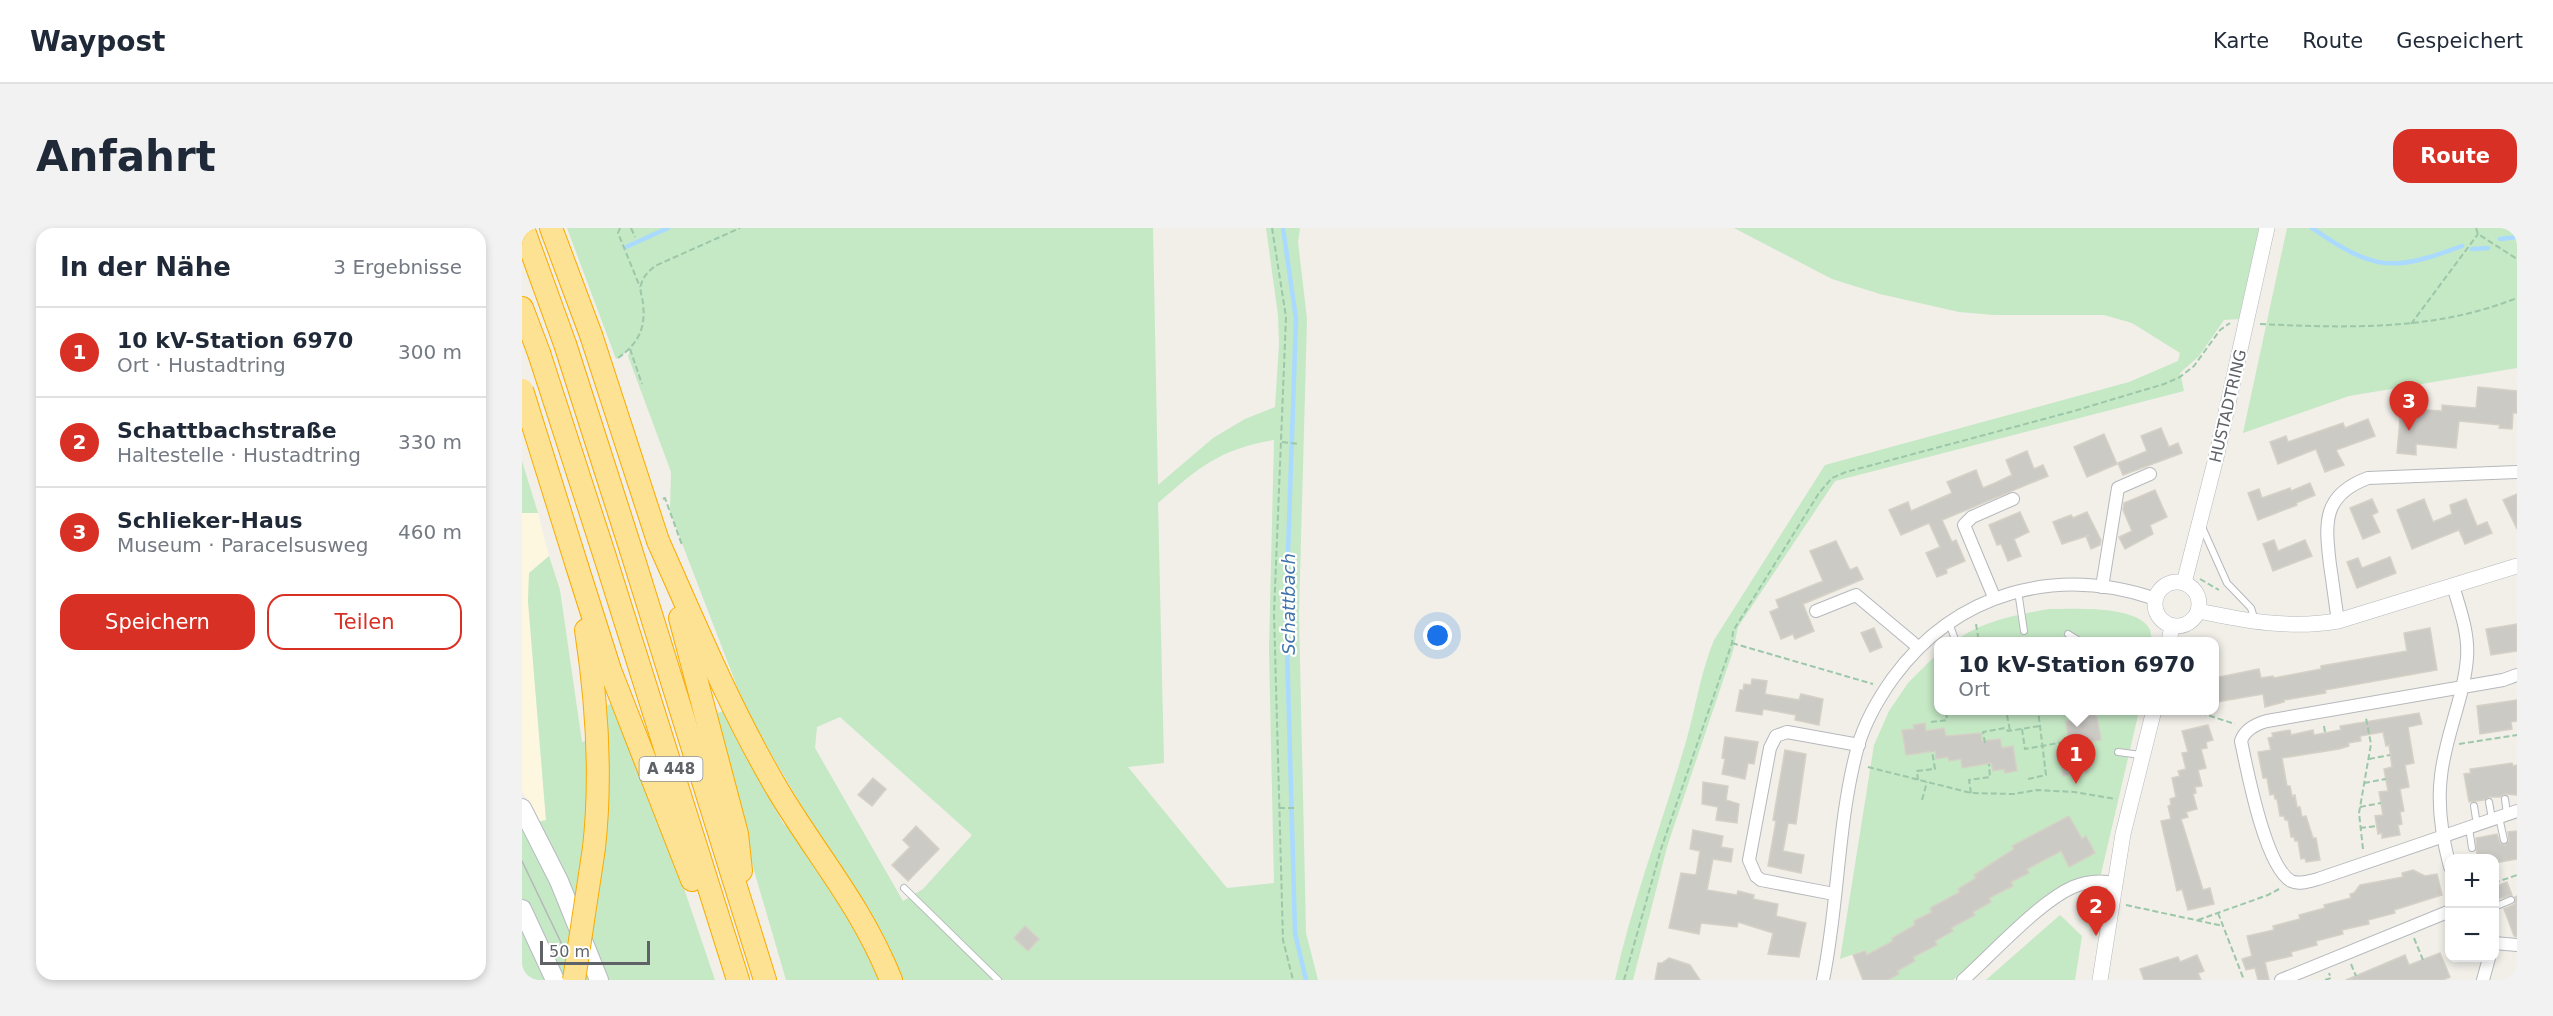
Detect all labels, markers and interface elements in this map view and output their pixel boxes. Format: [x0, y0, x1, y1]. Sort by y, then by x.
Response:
text: Waypost [30, 25, 166, 58]
text: Karte [2213, 29, 2269, 53]
text: Route [2302, 29, 2363, 53]
text: Gespeichert [2396, 29, 2523, 53]
button: Route [2393, 129, 2517, 183]
text: Anfahrt [36, 132, 216, 181]
text: In der Nähe [60, 252, 231, 282]
text: 3 Ergebnisse [333, 255, 462, 279]
text: 10 kV-Station 6970 [117, 328, 353, 353]
text: 1 [73, 340, 86, 364]
text: 300 m [398, 340, 462, 364]
street label: HUSTADTRING [2206, 348, 2250, 464]
text: Ort · Hustadtring [117, 353, 286, 377]
pin: 3 [2390, 382, 2428, 431]
text: Schattbachstraße [117, 418, 337, 443]
text: 2 [73, 430, 86, 454]
text: 330 m [398, 430, 462, 454]
text: Haltestelle · Hustadtring [117, 443, 361, 467]
text: Schlieker-Haus [117, 508, 303, 533]
text: 3 [73, 520, 86, 544]
text: 460 m [398, 520, 462, 544]
text: Museum · Paracelsusweg [117, 533, 369, 557]
water label: Schattbach [1278, 553, 1299, 655]
button: Speichern [60, 594, 255, 650]
button: Teilen [267, 594, 462, 650]
your location [1423, 621, 1452, 650]
popup [1934, 637, 2219, 715]
text: 10 kV-Station 6970 [1958, 652, 2195, 677]
text: Ort [1958, 677, 1990, 701]
pin: 1 [2056, 734, 2096, 784]
road number: A 448 [640, 757, 702, 781]
map controls [2445, 854, 2499, 962]
button: + [2445, 854, 2499, 908]
pin: 2 [2076, 886, 2116, 936]
button: − [2445, 908, 2499, 962]
scale bar [540, 938, 650, 966]
text: 50 m [549, 942, 590, 961]

